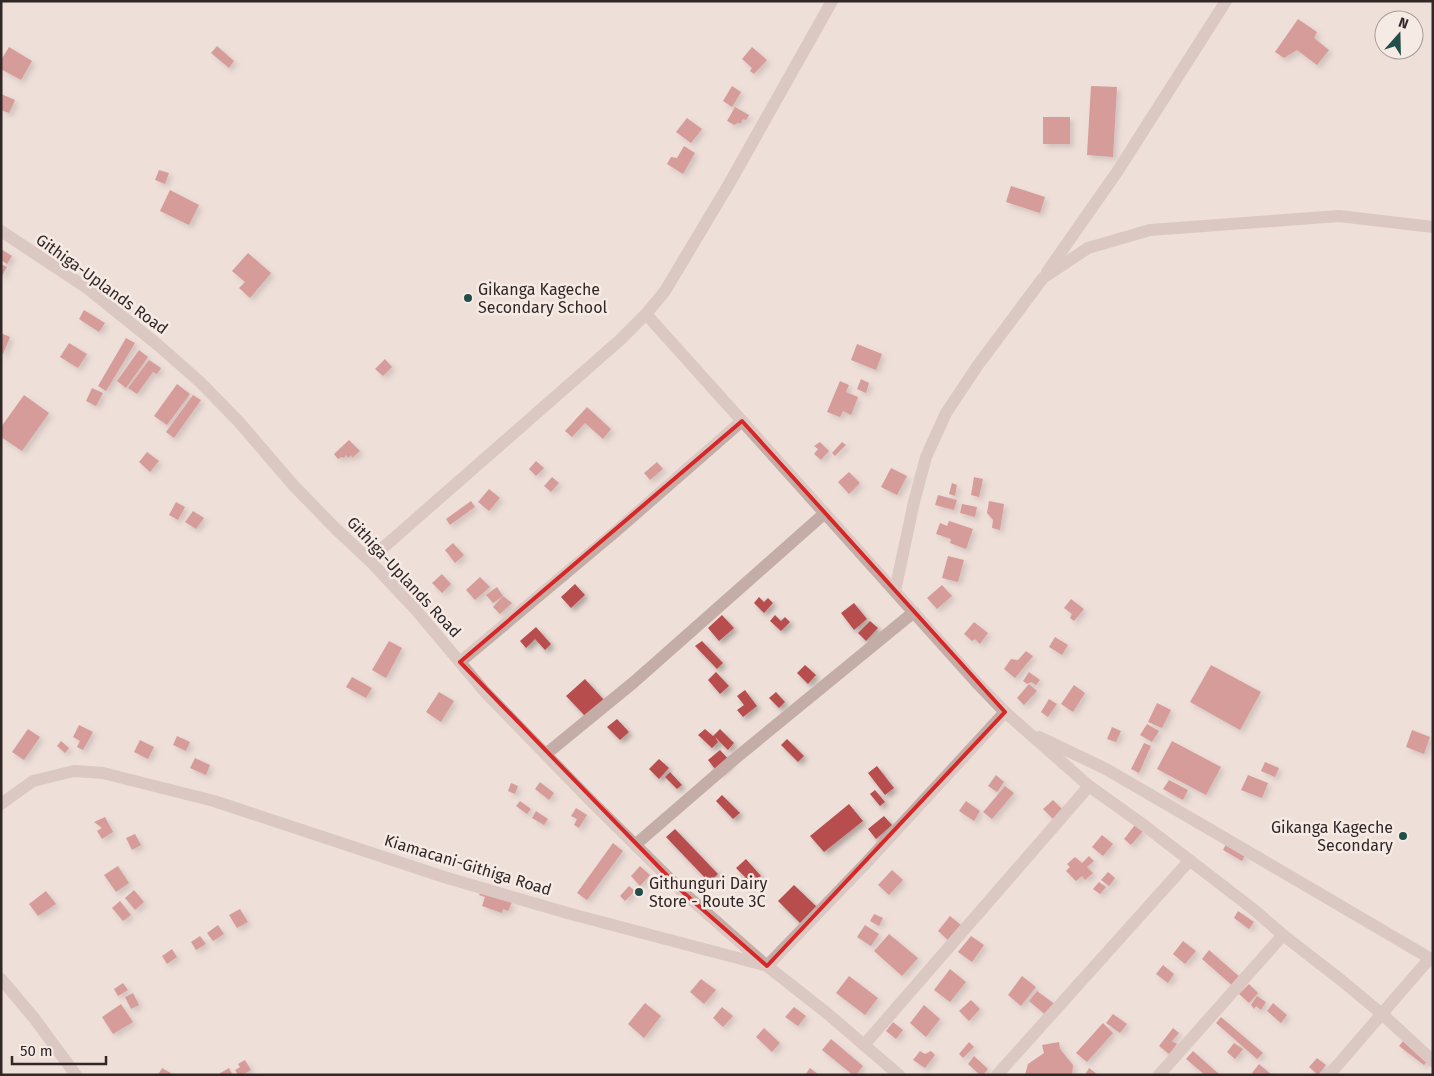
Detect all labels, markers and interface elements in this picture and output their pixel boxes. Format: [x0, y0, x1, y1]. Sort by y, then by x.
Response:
north arrow [1374, 10, 1424, 60]
text: N [1396, 14, 1411, 33]
street label: Githiga-Uplands Road [32, 230, 172, 338]
place label: Gikanga Kageche Secondary School [478, 280, 607, 317]
marker: Gikanga Kageche Secondary School [462, 292, 474, 304]
street label: Githiga-Uplands Road [343, 513, 465, 641]
place label: Gikanga Kageche Secondary [1271, 818, 1393, 855]
marker: Gikanga Kageche Secondary [1397, 830, 1409, 842]
street label: Kiamacani-Githiga Road [382, 831, 554, 899]
place label: Githunguri Dairy Store - Route 3C [649, 874, 767, 911]
marker: Githunguri Dairy Store - Route 3C [633, 886, 645, 898]
scale bar [12, 1034, 106, 1066]
text: 50 m [20, 1042, 53, 1060]

